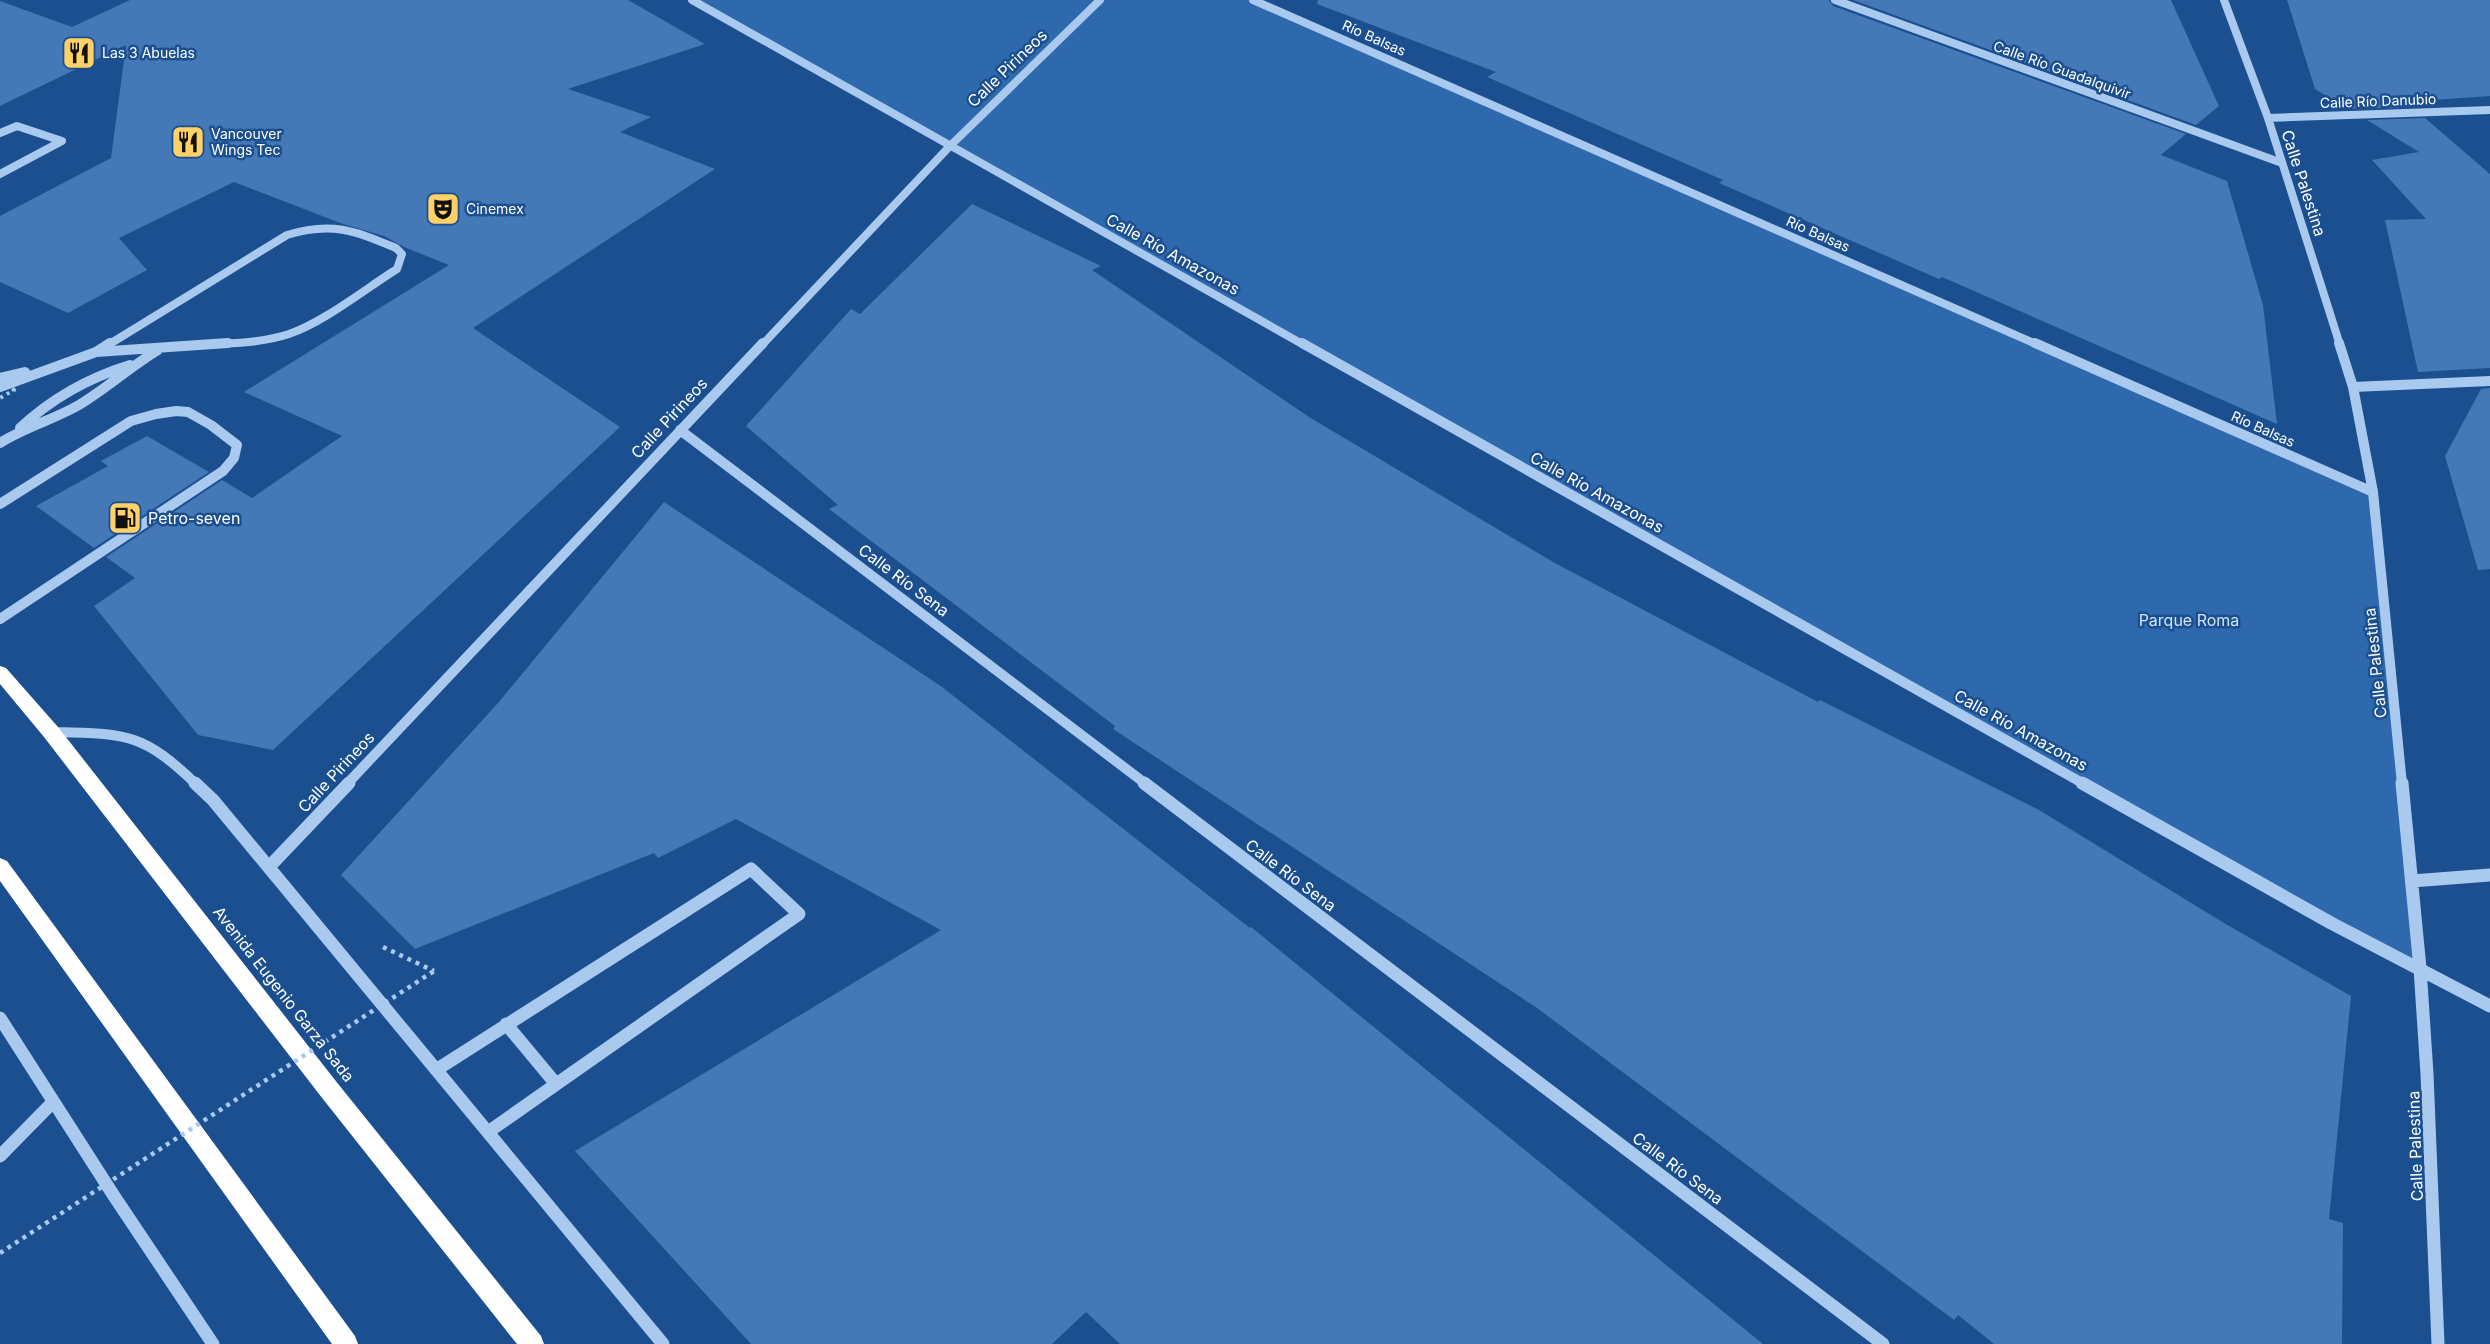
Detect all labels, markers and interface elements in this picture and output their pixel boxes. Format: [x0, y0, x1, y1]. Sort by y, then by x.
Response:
street label: Río Balsas [1340, 16, 1409, 59]
street label: Calle Pirineos [963, 25, 1051, 111]
restaurant icon: Las 3 Abuelas [61, 35, 97, 71]
street label: Calle Río Guadalquivir [1991, 37, 2133, 102]
place label: Las 3 Abuelas [102, 44, 195, 61]
street label: Calle Río Danubio [2319, 90, 2437, 111]
restaurant icon: Vancouver Wings Tec [170, 124, 206, 160]
place label: Vancouver Wings Tec [211, 125, 282, 158]
street label: Calle Palestina [2277, 127, 2331, 239]
theatre icon: Cinemex [425, 191, 461, 227]
place label: Cinemex [466, 200, 524, 217]
street label: Calle Río Amazonas [1103, 209, 1243, 299]
street label: Río Balsas [1784, 212, 1853, 255]
street label: Calle Pirineos [626, 373, 712, 463]
street label: Río Balsas [2229, 407, 2298, 450]
street label: Calle Río Amazonas [1527, 447, 1667, 537]
fuel station icon: Petro-seven [107, 500, 143, 536]
place label: Petro-seven [148, 508, 240, 528]
street label: Calle Río Sena [855, 539, 953, 621]
street label: Calle Palestina [2359, 607, 2391, 719]
park label: Parque Roma [2139, 610, 2239, 630]
street label: Calle Río Amazonas [1951, 685, 2091, 775]
street label: Calle Pirineos [293, 727, 379, 817]
street label: Calle Río Sena [1242, 834, 1340, 916]
street label: Avenida Eugenio Garza Sada [209, 902, 359, 1086]
street label: Calle Palestina [2403, 1090, 2427, 1202]
street label: Calle Río Sena [1629, 1127, 1727, 1209]

